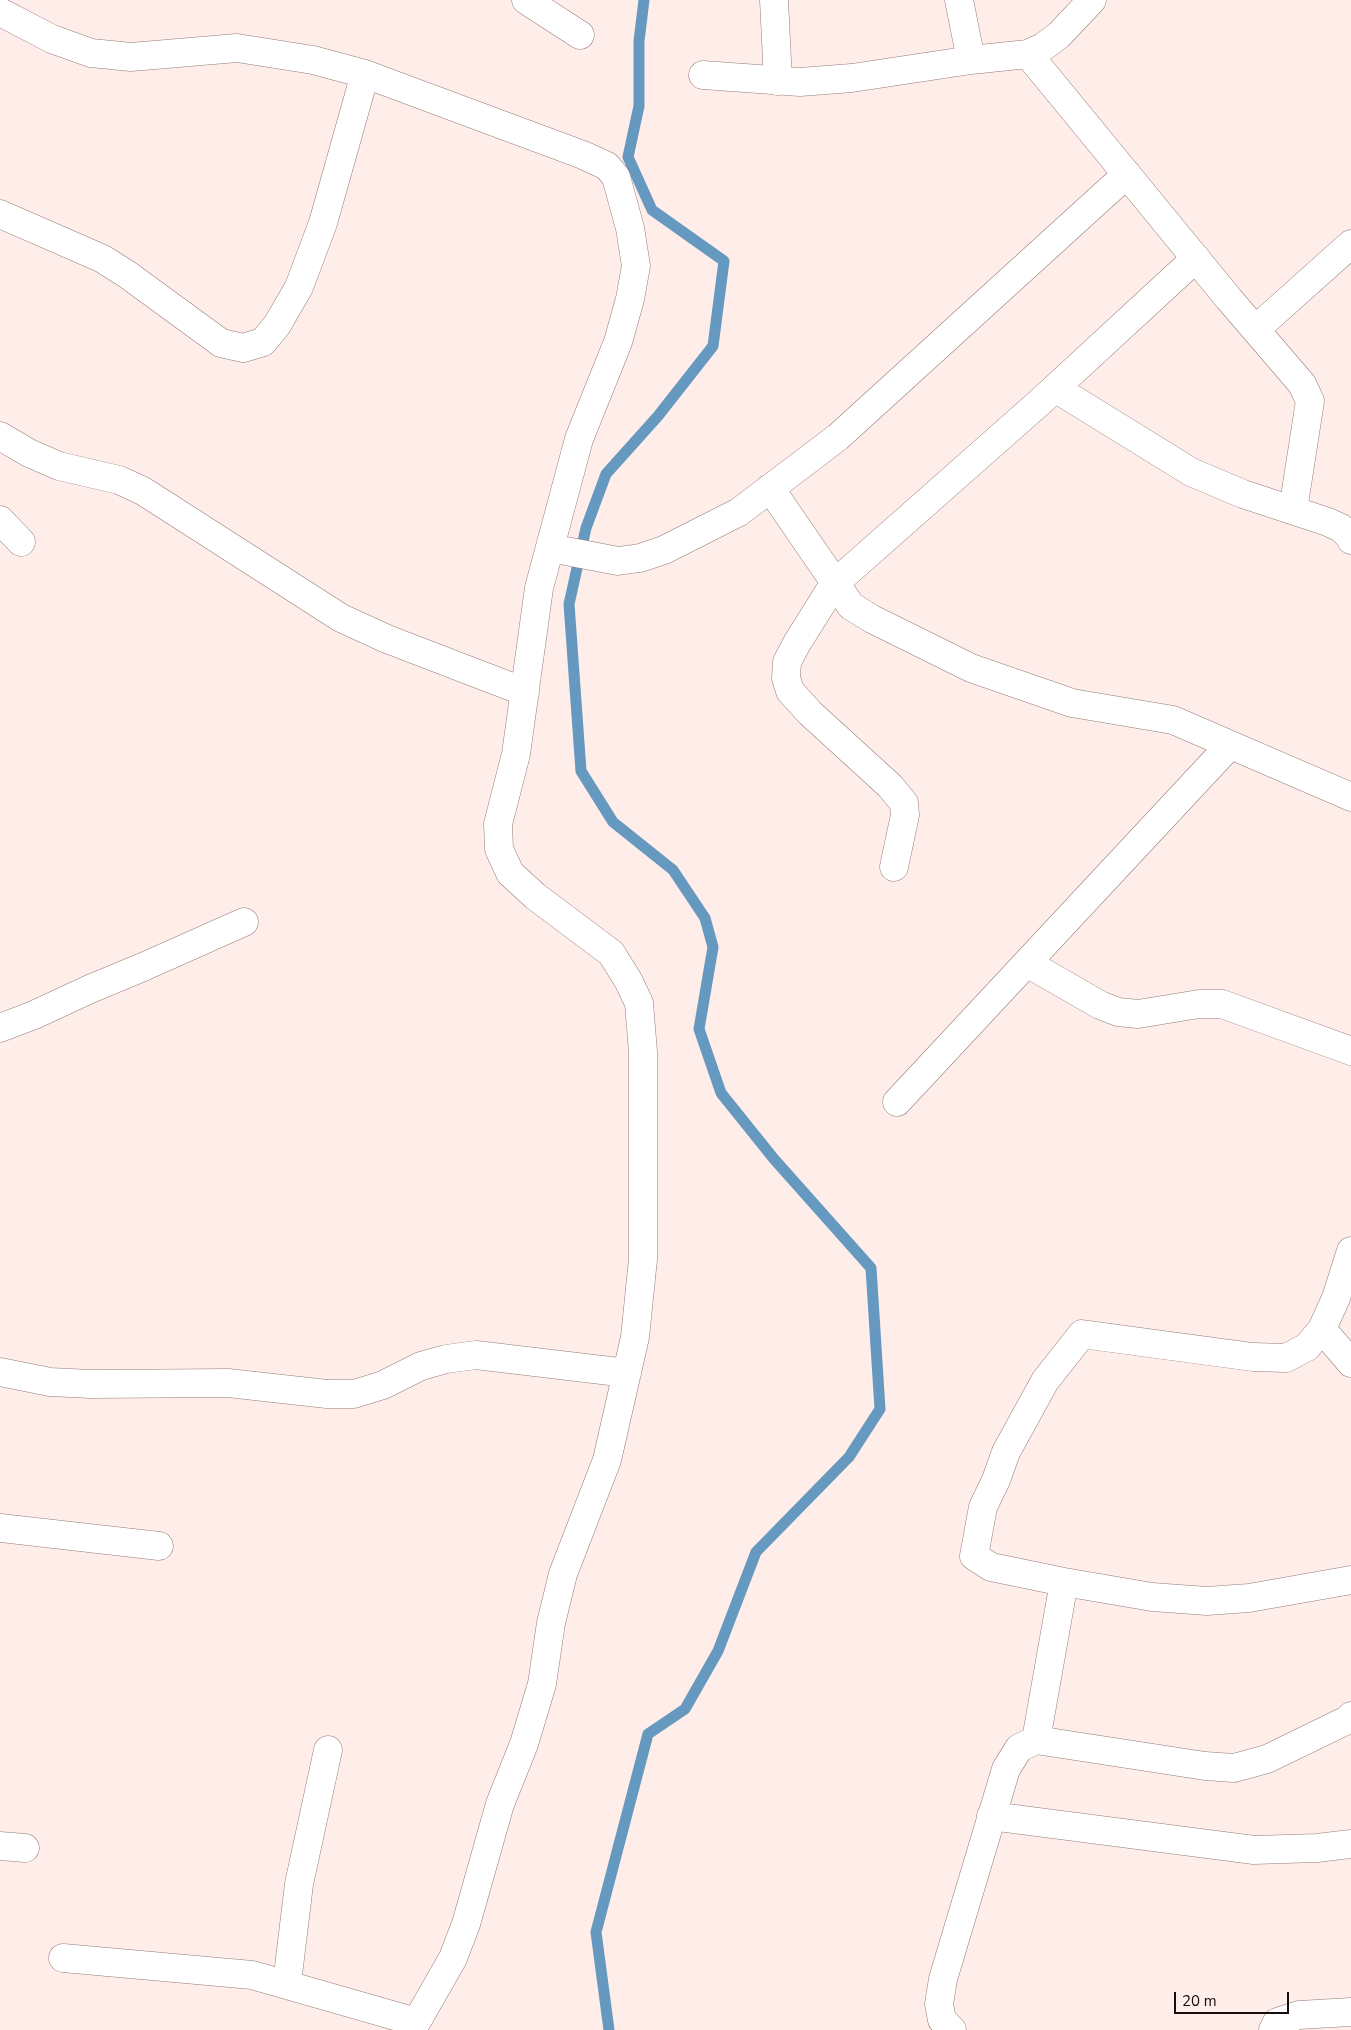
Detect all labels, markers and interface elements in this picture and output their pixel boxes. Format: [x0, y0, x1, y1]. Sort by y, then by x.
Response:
scale bar [1176, 1982, 1291, 2014]
text: 20 m [1182, 1991, 1217, 2011]

